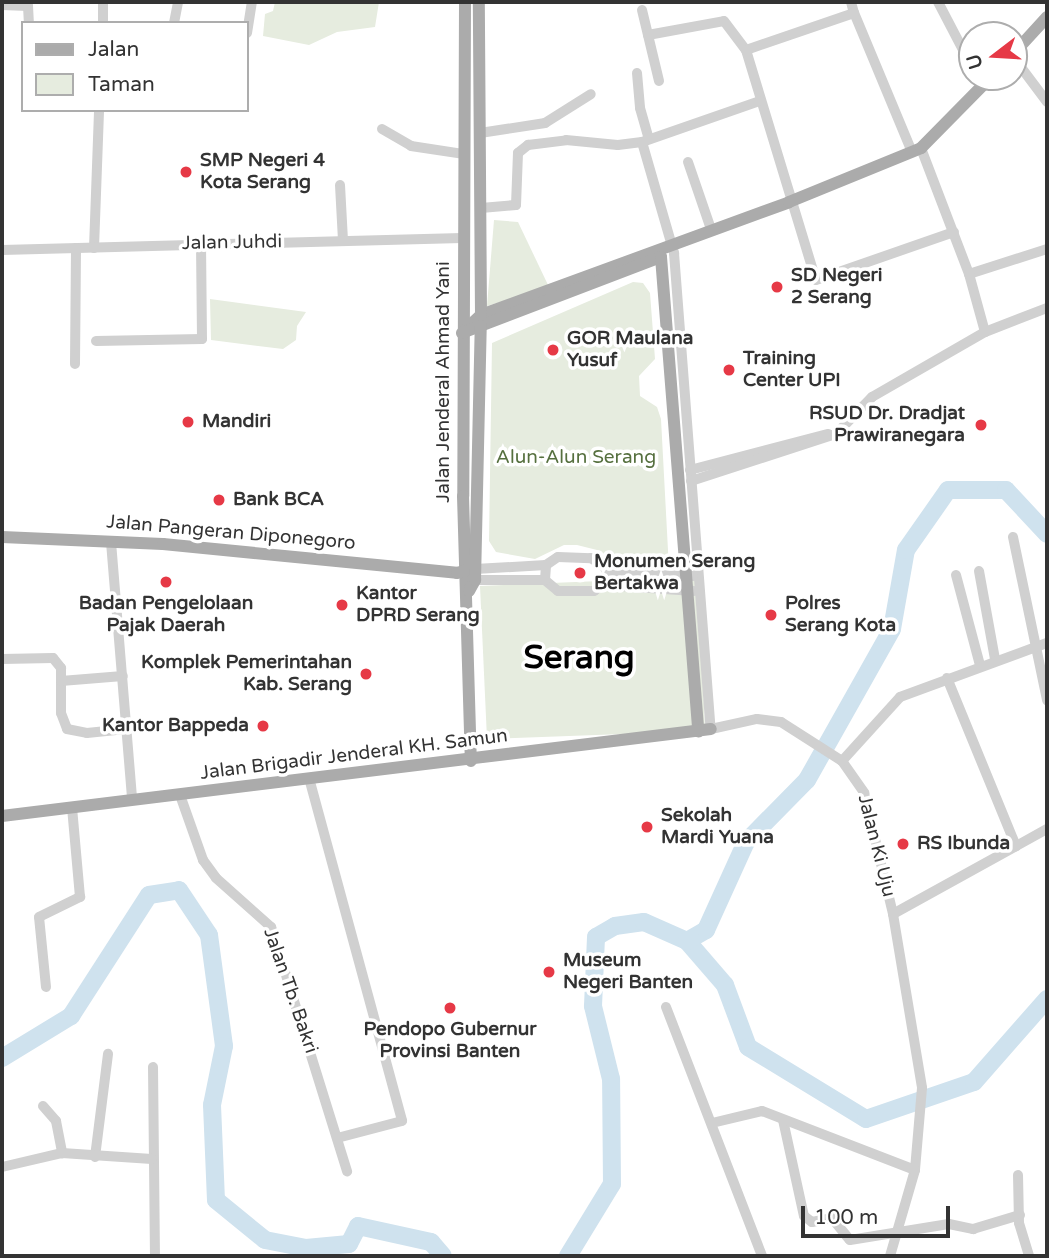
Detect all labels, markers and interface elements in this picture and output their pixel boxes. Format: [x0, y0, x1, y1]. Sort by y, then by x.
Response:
legend [21, 21, 248, 112]
north arrow [958, 21, 1028, 91]
text: Jalan [88, 37, 139, 62]
text: U [962, 51, 987, 72]
text: Taman [88, 72, 155, 97]
place label: SMP Negeri 4 Kota Serang [200, 150, 325, 194]
marker: SMP Negeri 4 Kota Serang [178, 164, 194, 180]
street label: Jalan Juhdi [182, 231, 282, 255]
street label: Jalan Jenderal Ahmad Yani [433, 261, 455, 503]
place label: SD Negeri 2 Serang [791, 265, 882, 309]
marker: SD Negeri 2 Serang [769, 279, 785, 295]
place label: GOR Maulana Yusuf [567, 328, 693, 372]
marker: GOR Maulana Yusuf [545, 342, 561, 358]
place label: Training Center UPI [743, 348, 841, 392]
marker: Training Center UPI [721, 362, 737, 378]
place label: RSUD Dr. Dradjat Prawiranegara [809, 403, 965, 447]
place label: Mandiri [202, 411, 271, 433]
marker: Mandiri [180, 414, 196, 430]
marker: RSUD Dr. Dradjat Prawiranegara [971, 415, 991, 435]
park label: Alun-Alun Serang [496, 447, 656, 469]
place label: Bank BCA [233, 489, 324, 511]
marker: Bank BCA [211, 492, 227, 508]
street label: Jalan Pangeran Diponegoro [106, 511, 356, 555]
place label: Monumen Serang Bertakwa [594, 551, 755, 595]
marker: Monumen Serang Bertakwa [572, 565, 588, 581]
marker: Badan Pengelolaan Pajak Daerah [158, 574, 174, 590]
place label: Kantor DPRD Serang [356, 583, 480, 627]
place label: Badan Pengelolaan Pajak Daerah [79, 593, 253, 637]
place label: Polres Serang Kota [785, 593, 896, 637]
marker: Kantor DPRD Serang [334, 597, 350, 613]
marker: Polres Serang Kota [763, 607, 779, 623]
district label: Serang [523, 638, 635, 678]
place label: Komplek Pemerintahan Kab. Serang [141, 652, 352, 696]
marker: Komplek Pemerintahan Kab. Serang [358, 666, 374, 682]
place label: Kantor Bappeda [102, 715, 249, 737]
marker: Kantor Bappeda [255, 718, 271, 734]
street label: Jalan Brigadir Jenderal KH. Samun [199, 725, 509, 785]
street label: Jalan Ki Uju [852, 793, 900, 899]
place label: Sekolah Mardi Yuana [661, 805, 774, 849]
marker: Sekolah Mardi Yuana [639, 819, 655, 835]
place label: RS Ibunda [917, 833, 1010, 855]
marker: RS Ibunda [895, 836, 911, 852]
street label: Jalan Tb. Bakri [258, 925, 322, 1057]
place label: Museum Negeri Banten [563, 950, 693, 994]
marker: Museum Negeri Banten [541, 964, 557, 980]
marker: Pendopo Gubernur Provinsi Banten [442, 1000, 458, 1016]
place label: Pendopo Gubernur Provinsi Banten [363, 1019, 537, 1063]
scale bar [804, 1192, 953, 1236]
text: 100 m [814, 1205, 878, 1230]

